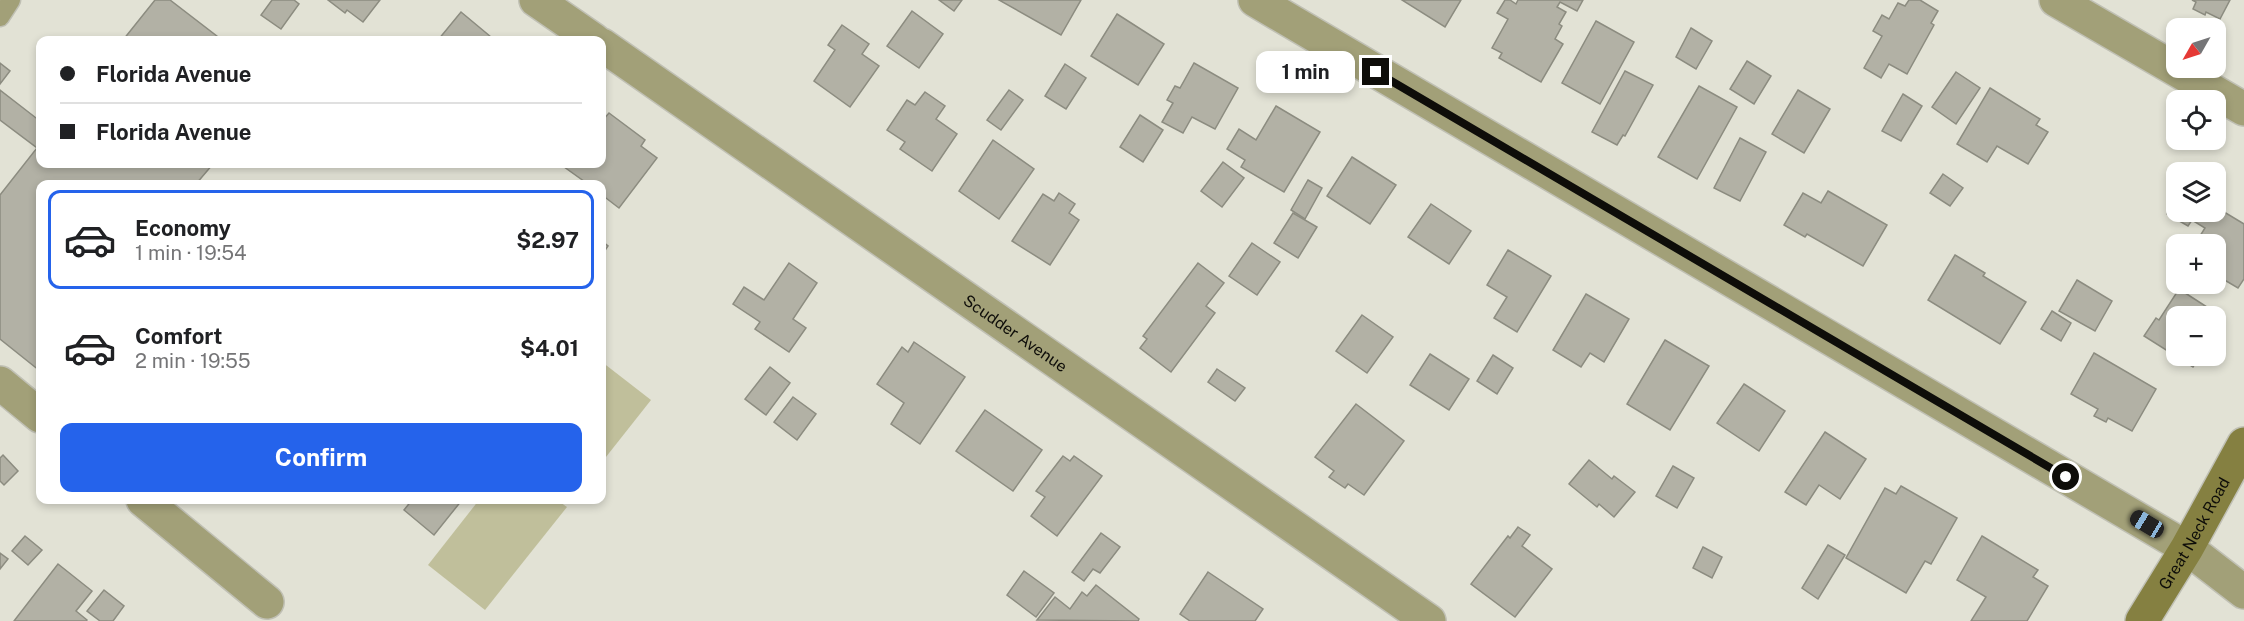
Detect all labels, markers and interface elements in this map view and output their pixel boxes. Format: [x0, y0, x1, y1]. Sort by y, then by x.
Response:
north arrow [2166, 18, 2226, 78]
map controls [2166, 18, 2226, 366]
callout: 1 min [1256, 51, 1355, 93]
route end [1362, 58, 1389, 85]
text: 1 min [1281, 60, 1330, 84]
text: Florida Avenue [96, 61, 252, 87]
button: locate [2166, 90, 2226, 150]
text: Florida Avenue [96, 119, 252, 145]
button: layers [2166, 162, 2226, 222]
icon: car [63, 213, 117, 267]
text: Economy [135, 215, 231, 241]
text: $2.97 [516, 227, 579, 253]
button: + [2166, 234, 2226, 294]
text: 1 min · 19:54 [135, 241, 247, 265]
street label: Scudder Avenue [960, 290, 1071, 376]
button: − [2166, 306, 2226, 366]
icon: car [63, 321, 117, 375]
text: Comfort [135, 323, 222, 349]
text: $4.01 [520, 335, 579, 361]
text: 2 min · 19:55 [135, 349, 251, 373]
button: Confirm [60, 423, 582, 492]
route start [2052, 463, 2079, 490]
street label: Great Neck Road [2154, 474, 2233, 593]
car [2127, 507, 2167, 541]

